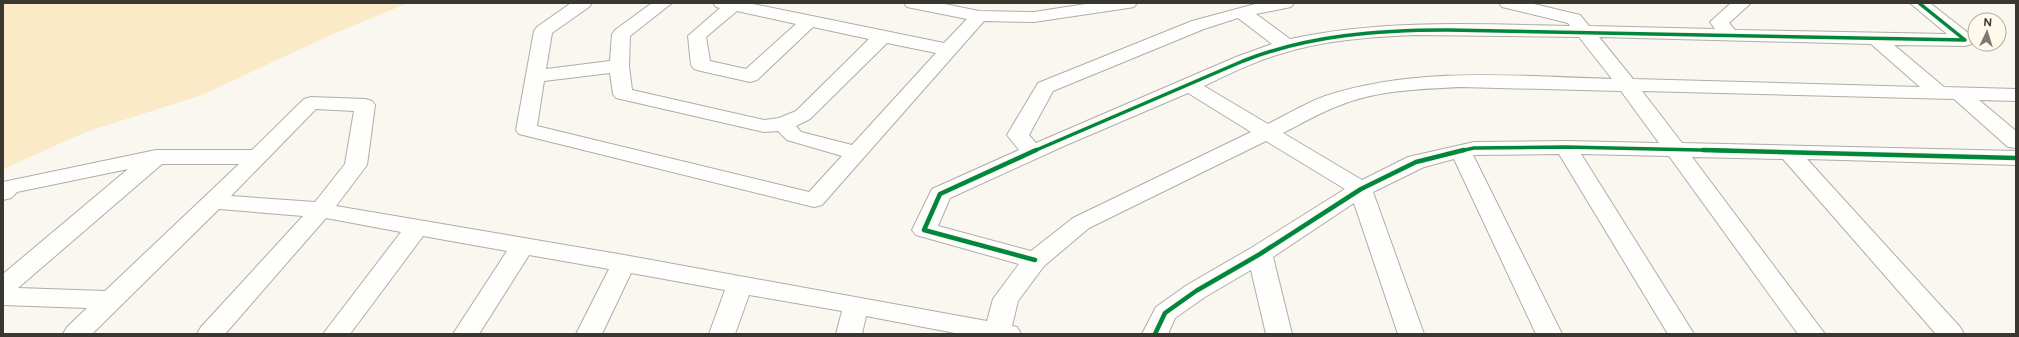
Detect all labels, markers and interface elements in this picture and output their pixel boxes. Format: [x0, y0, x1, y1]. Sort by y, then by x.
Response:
north arrow [1967, 12, 2007, 52]
text: N [1983, 16, 1992, 29]

